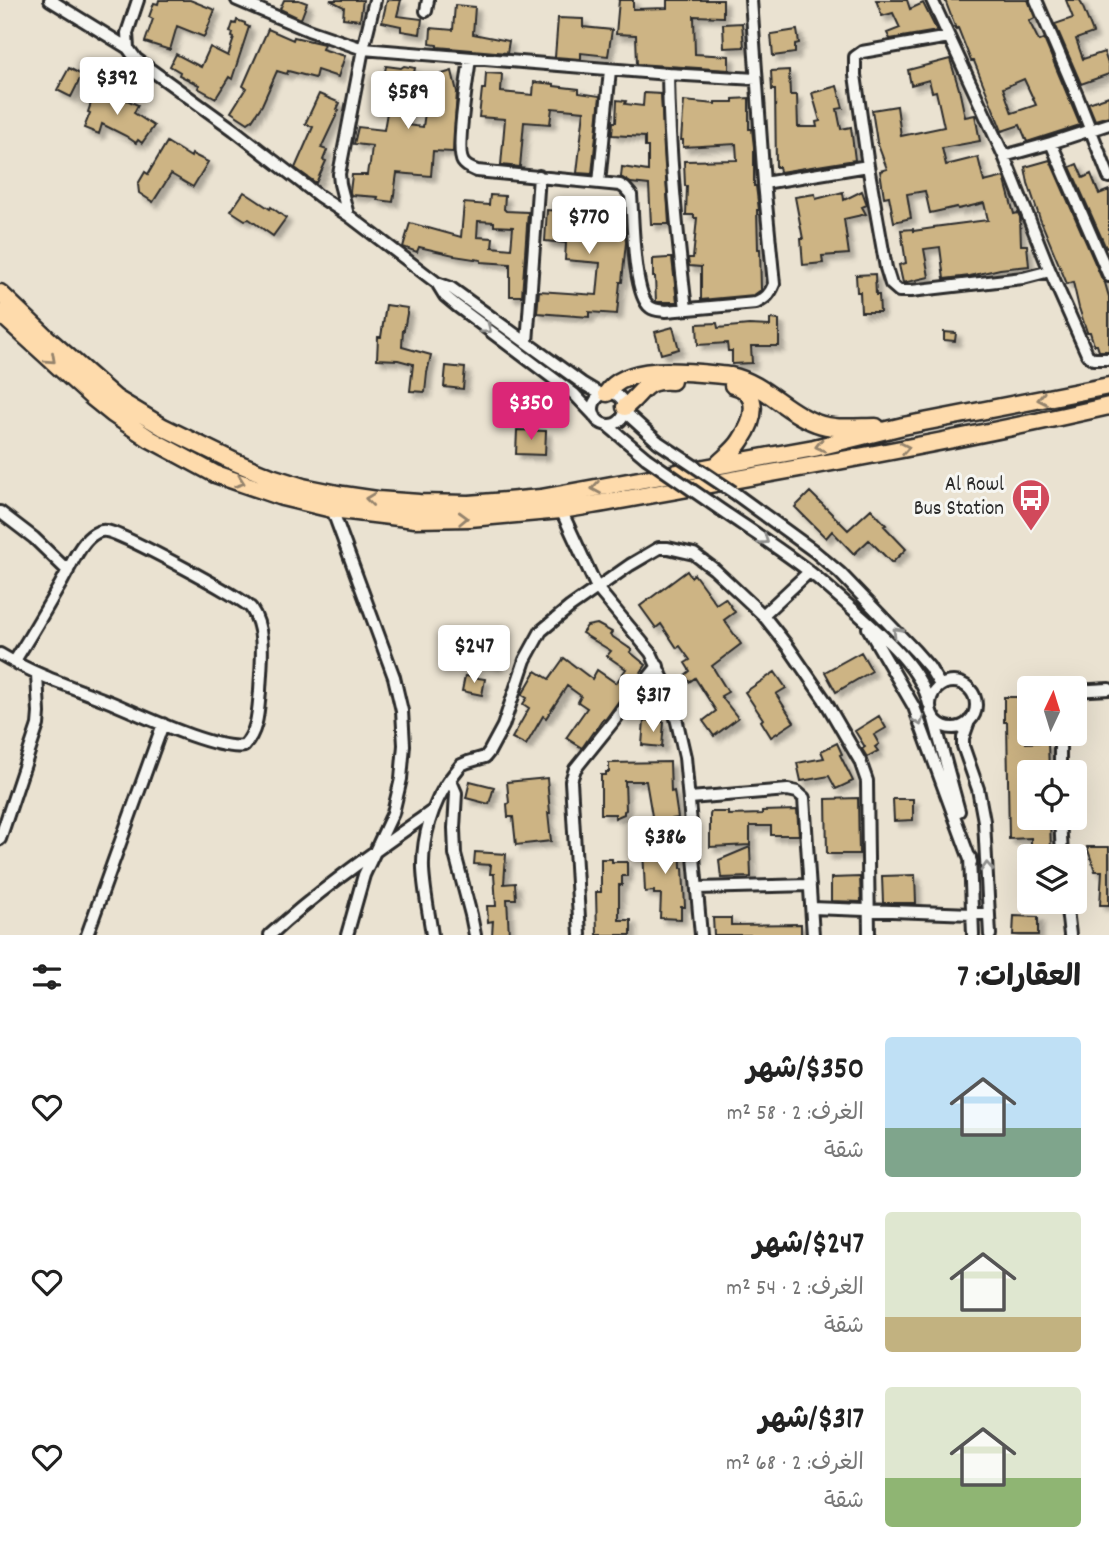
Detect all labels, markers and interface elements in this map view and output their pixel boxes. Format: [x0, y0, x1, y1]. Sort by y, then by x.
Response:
pin: $392 [76, 58, 158, 117]
text: $392 [96, 63, 138, 96]
pin: $589 [367, 72, 449, 131]
text: $589 [387, 77, 429, 110]
pin: $770 [548, 196, 630, 256]
text: $770 [568, 202, 610, 235]
one-way arrow [479, 320, 492, 333]
one-way arrow [43, 351, 56, 363]
pin: $350 [490, 382, 572, 442]
text: $350 [508, 388, 554, 421]
one-way arrow [1036, 390, 1048, 405]
one-way arrow [814, 438, 826, 453]
one-way arrow [899, 441, 911, 456]
place label: Al Rowl Bus Station [914, 471, 1004, 525]
one-way arrow [233, 474, 245, 488]
bus stop icon: Al Rowl Bus Station [1010, 477, 1052, 532]
one-way arrow [590, 479, 602, 494]
one-way arrow [364, 491, 376, 506]
one-way arrow [458, 510, 468, 526]
one-way arrow [756, 532, 769, 544]
pin: $247 [433, 626, 515, 685]
one-way arrow [893, 627, 905, 640]
text: $247 [454, 631, 494, 664]
pin: $317 [612, 674, 694, 734]
north arrow [1017, 676, 1087, 746]
map controls [1017, 676, 1087, 914]
text: $317 [635, 680, 671, 713]
one-way arrow [911, 714, 925, 726]
button: locate [1017, 760, 1087, 830]
pin: $386 [624, 816, 706, 876]
text: $386 [644, 822, 686, 855]
button: layers [1017, 844, 1087, 914]
one-way arrow [979, 861, 994, 872]
icon: filters [28, 958, 66, 996]
text: العقارات: 7 [957, 958, 1081, 1001]
text: $350/شهر [747, 1050, 864, 1093]
icon: home [941, 1065, 1025, 1149]
icon: heart [28, 1088, 66, 1126]
text: الغرف: 2 · 58 m² [727, 1098, 864, 1131]
text: شقة [824, 1136, 864, 1169]
text: $247/شهر [753, 1225, 864, 1268]
icon: home [941, 1240, 1025, 1324]
icon: heart [28, 1263, 66, 1301]
text: الغرف: 2 · 54 m² [726, 1273, 864, 1306]
text: شقة [824, 1311, 864, 1344]
text: $317/شهر [759, 1400, 864, 1443]
icon: home [941, 1415, 1025, 1499]
icon: heart [28, 1438, 66, 1476]
text: الغرف: 2 · 68 m² [726, 1448, 864, 1481]
text: شقة [824, 1486, 864, 1519]

